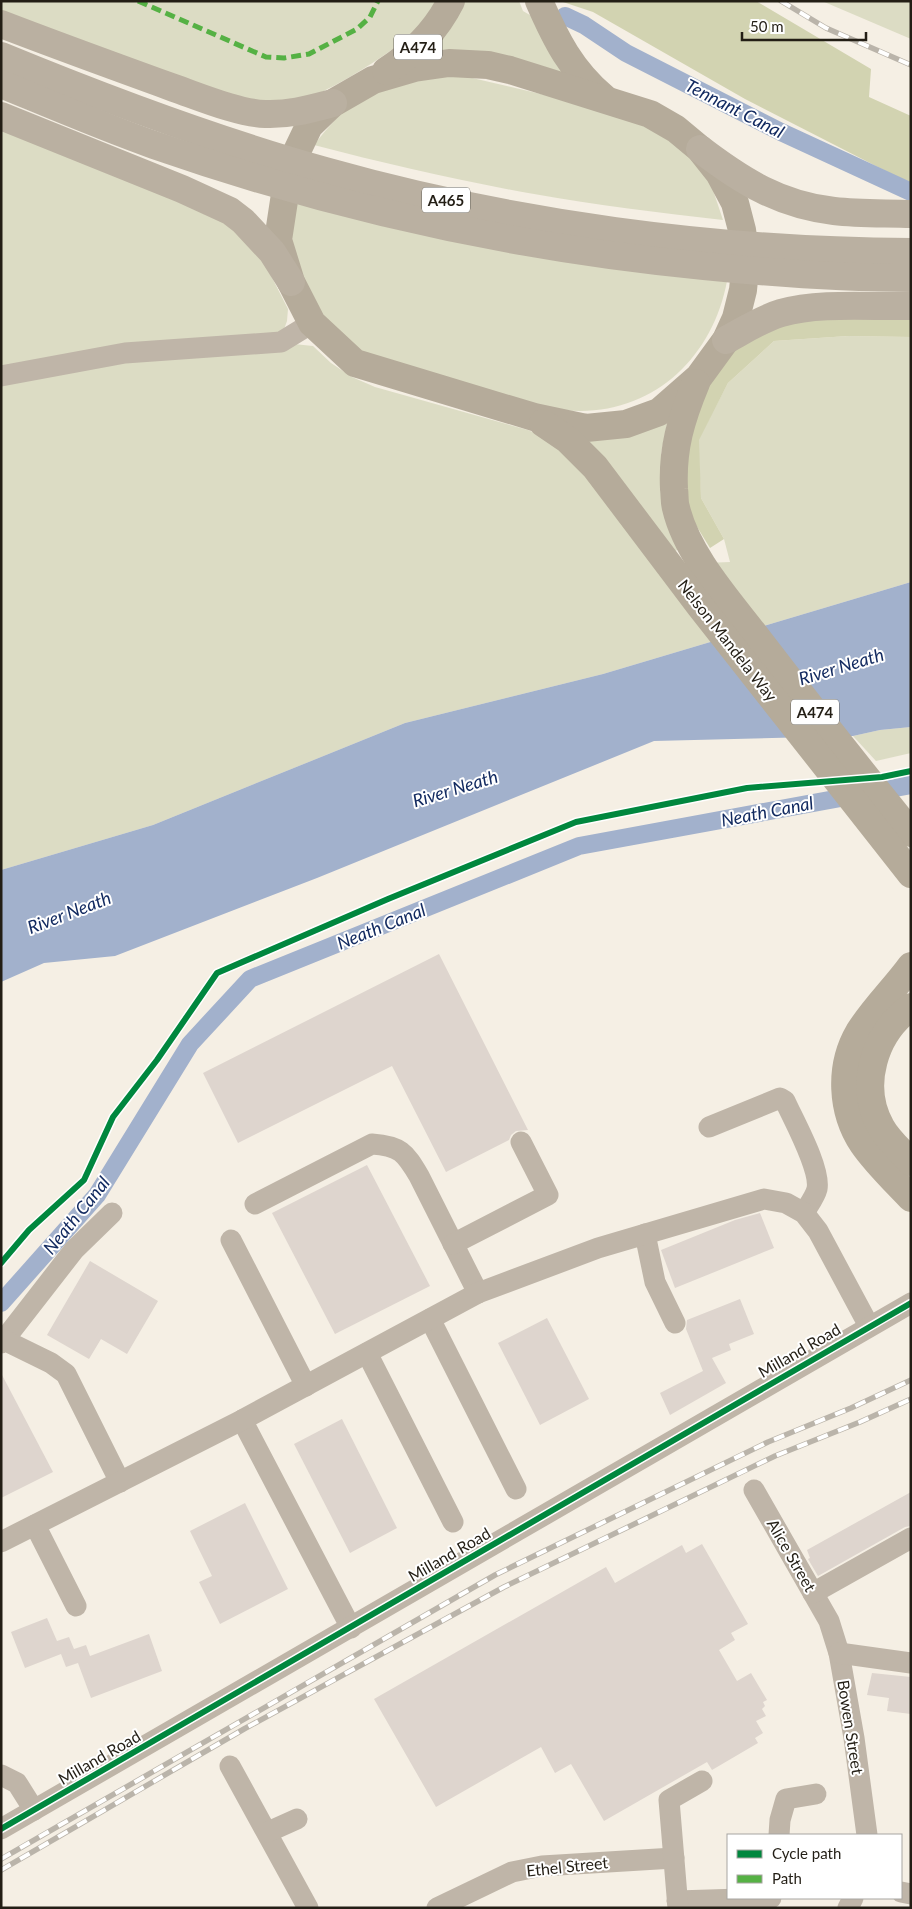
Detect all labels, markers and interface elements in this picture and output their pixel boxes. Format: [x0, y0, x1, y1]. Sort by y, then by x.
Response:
scale bar [742, 10, 866, 42]
text: 50 m [750, 17, 784, 35]
road number: A474 [394, 34, 442, 60]
water label: Tennant Canal [682, 74, 788, 142]
road number: A465 [422, 188, 470, 212]
street label: Nelson Mandela Way [675, 575, 782, 705]
water label: River Neath [796, 643, 886, 689]
road number: A474 [791, 700, 839, 724]
water label: River Neath [410, 765, 500, 811]
water label: Neath Canal [719, 791, 815, 831]
water label: River Neath [24, 886, 114, 938]
water label: Neath Canal [334, 898, 428, 954]
water label: Neath Canal [38, 1172, 114, 1258]
street label: Milland Road [755, 1319, 843, 1381]
street label: Alice Street [764, 1515, 821, 1595]
street label: Milland Road [405, 1523, 493, 1585]
street label: Bowen Street [834, 1678, 868, 1776]
street label: Milland Road [55, 1726, 143, 1788]
legend [727, 1834, 902, 1899]
text: Cycle path [772, 1844, 841, 1862]
street label: Ethel Street [525, 1852, 609, 1880]
text: Path [772, 1869, 802, 1887]

